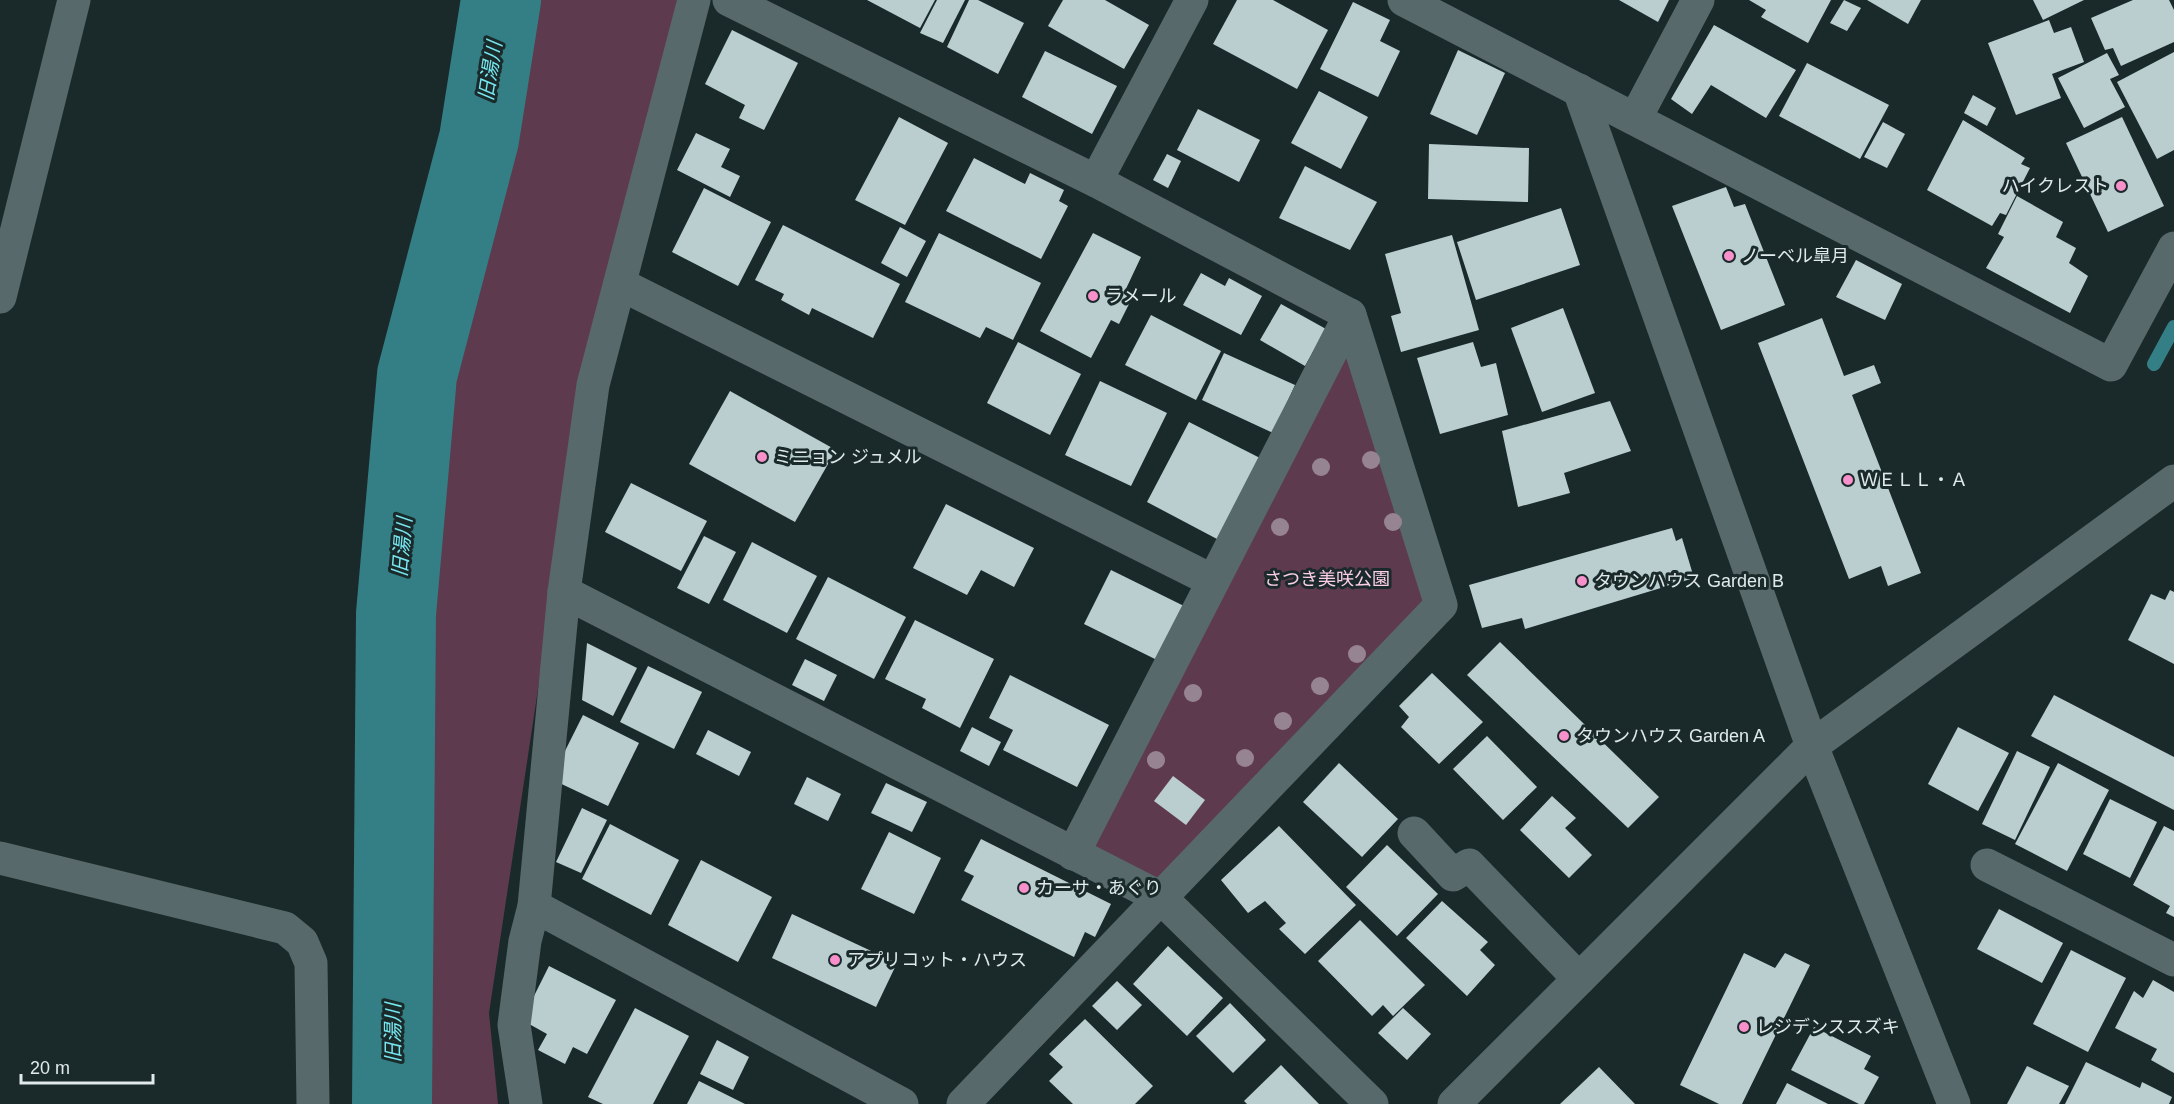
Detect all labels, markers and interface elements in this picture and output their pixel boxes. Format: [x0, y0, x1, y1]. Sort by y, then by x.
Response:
water label: 旧湯川 [474, 38, 506, 102]
place label: ハイクレスト [2002, 176, 2109, 196]
marker: ハイクレスト [2114, 179, 2128, 193]
place label: ノーベル皐月 [1741, 246, 1849, 266]
marker: ノーベル皐月 [1722, 249, 1736, 263]
place label: ラメール [1105, 286, 1176, 306]
marker: ラメール [1086, 289, 1100, 303]
place label: ミニョン ジュメル [774, 447, 922, 467]
marker: ミニョン ジュメル [755, 450, 769, 464]
place label: ＷＥＬＬ・Ａ [1860, 470, 1968, 490]
marker: ＷＥＬＬ・Ａ [1841, 473, 1855, 487]
water label: 旧湯川 [388, 514, 416, 578]
park label: さつき美咲公園 [1264, 569, 1390, 589]
place label: タウンハウス Garden B [1594, 571, 1784, 591]
marker: タウンハウス Garden B [1575, 574, 1589, 588]
place label: タウンハウス Garden A [1576, 726, 1765, 746]
marker: タウンハウス Garden A [1557, 729, 1571, 743]
place label: カーサ・あぐり [1036, 878, 1162, 898]
marker: カーサ・あぐり [1017, 881, 1031, 895]
place label: アプリコット・ハウス [847, 950, 1027, 970]
marker: アプリコット・ハウス [828, 953, 842, 967]
water label: 旧湯川 [382, 1001, 404, 1063]
place label: レジデンススズキ [1756, 1017, 1900, 1037]
marker: レジデンススズキ [1737, 1020, 1751, 1034]
scale bar [21, 1047, 153, 1085]
text: 20 m [30, 1058, 70, 1078]

